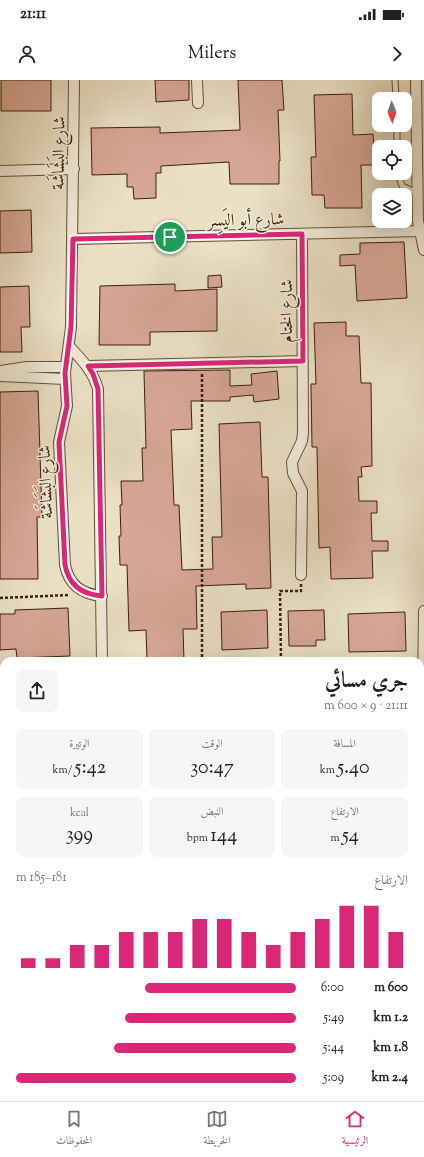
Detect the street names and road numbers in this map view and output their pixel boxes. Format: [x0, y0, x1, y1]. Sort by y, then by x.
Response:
street label: شارع البَشَاشَة [45, 116, 73, 190]
street label: شارع أبو اليَسِر [206, 206, 285, 235]
street label: شارع الختام [276, 279, 301, 343]
street label: شارع البَشَاشَة [32, 445, 60, 519]

